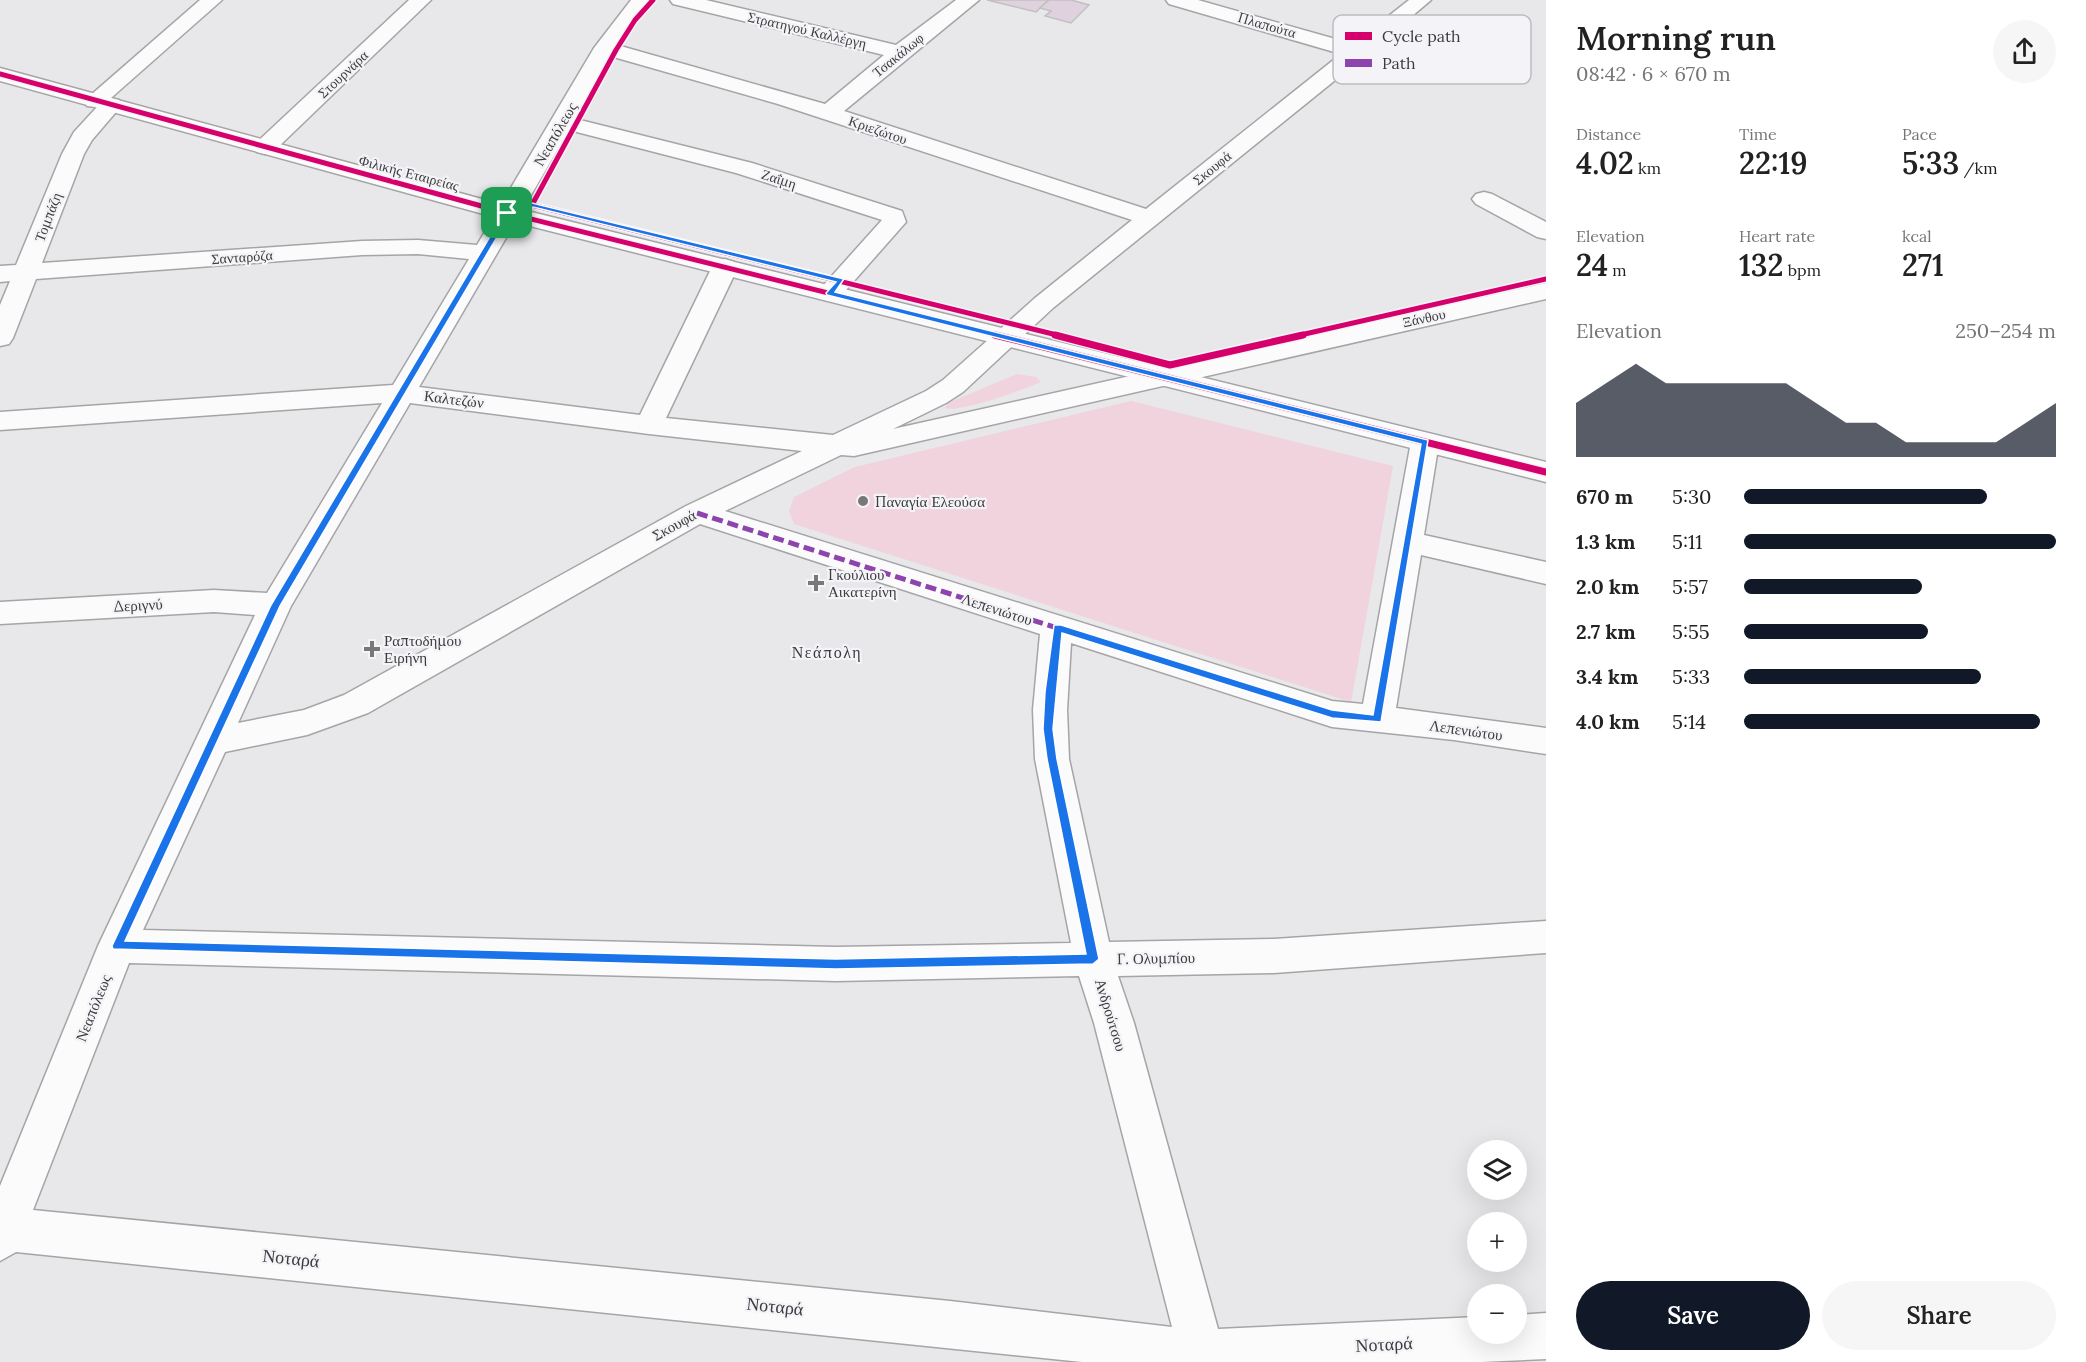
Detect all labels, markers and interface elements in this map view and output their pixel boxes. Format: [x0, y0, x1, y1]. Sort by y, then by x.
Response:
street label: Στρατηγού Καλλέργη [746, 8, 868, 52]
street label: Πλαπούτα [1236, 8, 1299, 42]
legend [1333, 15, 1531, 84]
text: Morning run [1576, 17, 1776, 59]
button: share [1993, 20, 2056, 83]
text: Cycle path [1382, 26, 1461, 46]
street label: Τσακάλωφ [869, 29, 927, 81]
street label: Στουρνάρα [314, 46, 372, 102]
text: Path [1382, 53, 1416, 73]
text: 08:42 · 6 × 670 m [1576, 61, 1731, 86]
street label: Νεαπόλεως [529, 99, 581, 169]
street label: Κριεζώτου [846, 112, 910, 148]
text: Distance [1576, 124, 1641, 144]
text: Time [1739, 124, 1777, 144]
text: Pace [1902, 124, 1937, 144]
text: 4.02 [1576, 144, 1634, 182]
text: 22:19 [1739, 144, 1808, 182]
text: 5:33 [1902, 144, 1959, 182]
street label: Σκουφά [1189, 147, 1235, 189]
street label: Φιλικής Εταιρείας [357, 151, 461, 195]
text: km [1634, 158, 1661, 178]
text: /km [1959, 158, 1997, 178]
street label: Ζαΐμη [759, 165, 799, 193]
pin [481, 187, 532, 238]
street label: Τομπάζη [30, 190, 66, 244]
icon: arrive [490, 196, 523, 229]
text: Elevation [1576, 226, 1645, 246]
text: Heart rate [1739, 226, 1815, 246]
text: kcal [1902, 226, 1932, 246]
street label: Σανταρόζα [211, 246, 274, 268]
text: 24 [1576, 246, 1608, 284]
text: 132 [1739, 246, 1784, 284]
text: 271 [1902, 246, 1944, 284]
text: m [1608, 260, 1627, 280]
text: bpm [1784, 260, 1821, 280]
street label: Ξάνθου [1401, 305, 1447, 331]
text: Elevation [1576, 318, 1662, 343]
text: 250–254 m [1955, 318, 2056, 343]
street label: Καλτεζών [423, 386, 485, 412]
text: 670 m [1576, 484, 1633, 509]
text: 5:30 [1672, 484, 1711, 509]
place label: Παναγία Ελεούσα [875, 492, 985, 511]
marker: Παναγία Ελεούσα [856, 494, 870, 508]
street label: Σκουφά [649, 505, 699, 545]
text: 1.3 km [1576, 529, 1636, 554]
text: 5:11 [1672, 529, 1702, 554]
place label: Γκούλιου Αικατερίνη [828, 565, 897, 601]
text: 2.0 km [1576, 574, 1639, 599]
text: 5:57 [1672, 574, 1708, 599]
marker: Γκούλιου Αικατερίνη [809, 576, 823, 590]
street label: Λεπενιώτου [959, 589, 1035, 629]
street label: Δεριγνύ [113, 594, 163, 616]
text: 2.7 km [1576, 619, 1636, 644]
text: 5:55 [1672, 619, 1710, 644]
place label: Ραπτοδήμου Ειρήνη [384, 631, 461, 667]
marker: Ραπτοδήμου Ειρήνη [365, 642, 379, 656]
district label: Νεάπολη [792, 642, 862, 662]
text: 3.4 km [1576, 664, 1638, 689]
text: 5:33 [1672, 664, 1710, 689]
text: 4.0 km [1576, 709, 1640, 734]
text: 5:14 [1672, 709, 1706, 734]
street label: Λεπενιώτου [1428, 715, 1504, 745]
street label: Γ. Ολυμπίου [1117, 948, 1195, 968]
street label: Νεαπόλεως [71, 972, 115, 1044]
street label: Ανδρούτσου [1091, 976, 1131, 1054]
map controls [1467, 1140, 1527, 1344]
button: layers [1467, 1140, 1527, 1200]
button: + [1467, 1212, 1527, 1272]
street label: Νοταρά [261, 1244, 321, 1272]
button: Save [1576, 1281, 1810, 1350]
button: Share [1822, 1281, 2056, 1350]
button: − [1467, 1284, 1527, 1344]
street label: Νοταρά [745, 1292, 805, 1320]
street label: Νοταρά [1355, 1331, 1414, 1357]

